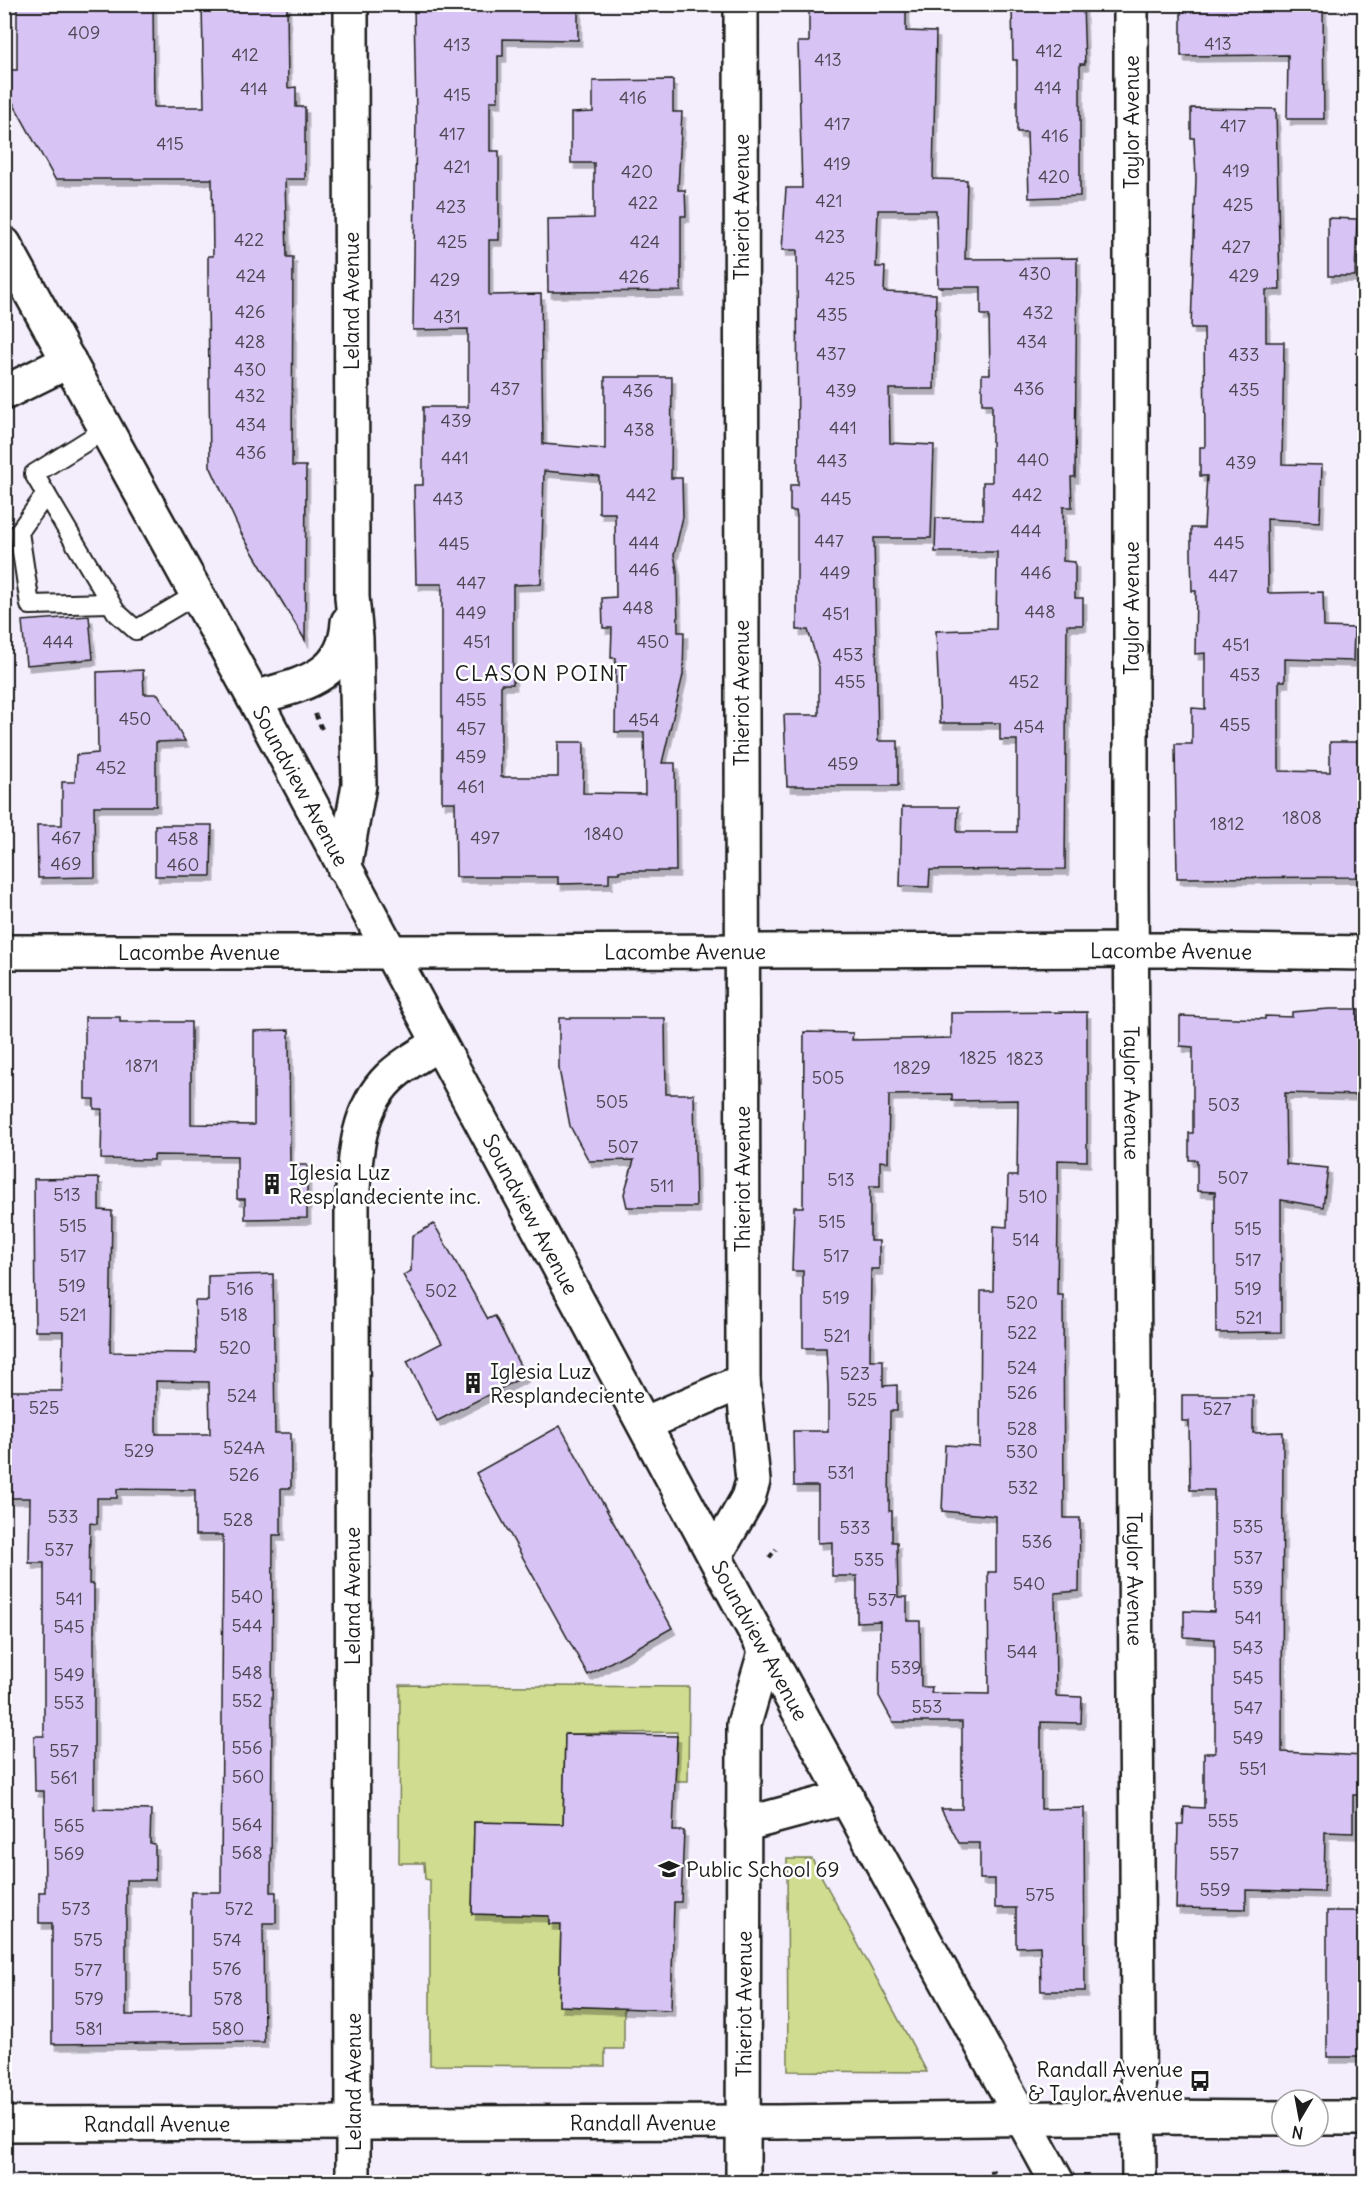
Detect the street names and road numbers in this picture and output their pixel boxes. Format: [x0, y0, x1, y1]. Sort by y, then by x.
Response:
street label: Taylor Avenue [1118, 55, 1145, 189]
street label: Thieriot Avenue [728, 134, 755, 280]
street label: Leland Avenue [338, 232, 365, 370]
street label: Taylor Avenue [1118, 541, 1145, 675]
street label: Thieriot Avenue [728, 620, 755, 766]
street label: Soundview Avenue [247, 701, 355, 871]
street label: Lacombe Avenue [1090, 936, 1252, 965]
street label: Lacombe Avenue [604, 938, 766, 965]
street label: Lacombe Avenue [118, 939, 280, 966]
street label: Taylor Avenue [1118, 1026, 1146, 1160]
street label: Thieriot Avenue [729, 1106, 756, 1252]
street label: Soundview Avenue [477, 1129, 585, 1299]
street label: Taylor Avenue [1121, 1512, 1149, 1646]
street label: Leland Avenue [339, 1527, 366, 1665]
street label: Soundview Avenue [706, 1556, 815, 1725]
street label: Thieriot Avenue [730, 1931, 757, 2077]
street label: Leland Avenue [340, 2013, 367, 2151]
street label: Randall Avenue [570, 2109, 716, 2136]
street label: Randall Avenue [84, 2110, 230, 2137]

